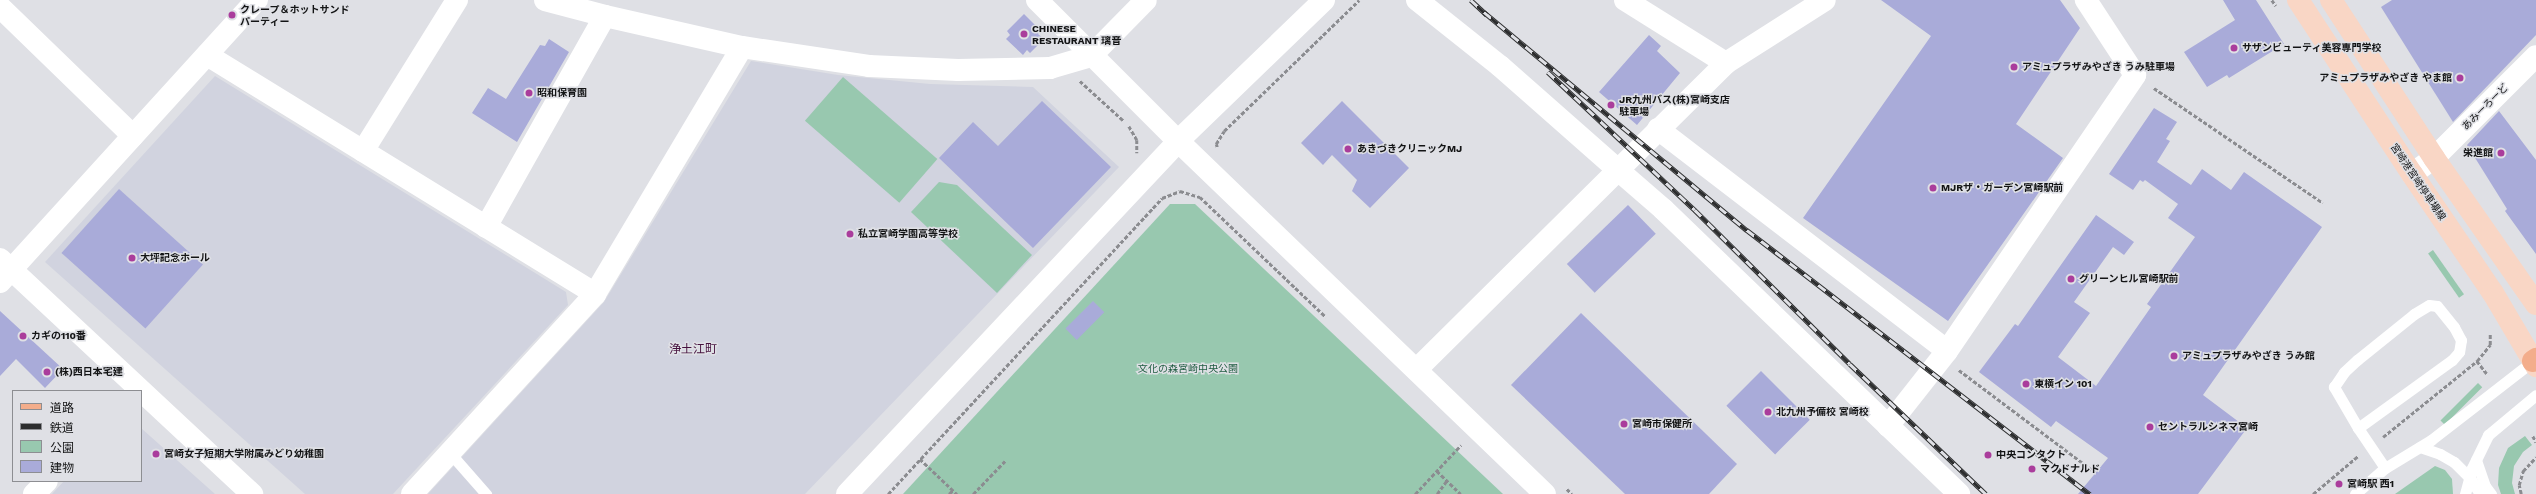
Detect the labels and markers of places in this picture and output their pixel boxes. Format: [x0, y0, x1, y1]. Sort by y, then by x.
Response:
place label: クレープ＆ホットサンド パーティー [240, 3, 350, 26]
marker: クレープ＆ホットサンド パーティー [227, 10, 237, 20]
place label: CHINESE RESTAURANT 璃音 [1032, 22, 1121, 46]
marker: CHINESE RESTAURANT 璃音 [1019, 29, 1029, 39]
place label: サザンビューティ美容専門学校 [2242, 42, 2382, 54]
marker: サザンビューティ美容専門学校 [2229, 43, 2239, 53]
place label: アミュプラザみやざき うみ駐車場 [2022, 61, 2175, 73]
marker: アミュプラザみやざき うみ駐車場 [2009, 62, 2019, 72]
place label: アミュプラザみやざき やま館 [2319, 72, 2452, 84]
marker: アミュプラザみやざき やま館 [2455, 73, 2465, 83]
place label: 昭和保育園 [537, 87, 587, 99]
marker: 昭和保育園 [524, 88, 534, 98]
place label: JR九州バス(株)宮崎支店 駐車場 [1619, 93, 1730, 116]
marker: JR九州バス(株)宮崎支店 駐車場 [1606, 100, 1616, 110]
marker: あきづきクリニックMJ [1342, 143, 1354, 155]
place label: あきづきクリニックMJ [1357, 143, 1462, 155]
place label: 栄進館 [2463, 147, 2493, 159]
marker: 栄進館 [2496, 148, 2506, 158]
place label: MJRザ・ガーデン宮崎駅前 [1941, 182, 2063, 194]
marker: MJRザ・ガーデン宮崎駅前 [1928, 183, 1938, 193]
place label: 私立宮崎学園高等学校 [858, 228, 958, 240]
marker: 私立宮崎学園高等学校 [845, 229, 855, 239]
place label: 大坪記念ホール [140, 252, 210, 264]
marker: 大坪記念ホール [127, 253, 137, 263]
place label: グリーンヒル宮崎駅前 [2079, 273, 2179, 285]
marker: グリーンヒル宮崎駅前 [2066, 274, 2076, 284]
place label: カギの110番 [31, 330, 86, 342]
marker: カギの110番 [18, 331, 28, 341]
place label: アミュプラザみやざき うみ館 [2182, 350, 2315, 362]
marker: アミュプラザみやざき うみ館 [2169, 351, 2179, 361]
place label: (株)西日本宅建 [55, 366, 123, 378]
marker: (株)西日本宅建 [42, 367, 52, 377]
place label: 東横イン 101 [2034, 378, 2092, 390]
marker: 東横イン 101 [2021, 379, 2031, 389]
place label: 北九州予備校 宮崎校 [1776, 406, 1869, 418]
marker: 北九州予備校 宮崎校 [1763, 407, 1773, 417]
place label: 宮崎市保健所 [1632, 418, 1692, 430]
marker: 宮崎市保健所 [1619, 419, 1629, 429]
place label: セントラルシネマ宮崎 [2158, 421, 2258, 433]
marker: セントラルシネマ宮崎 [2145, 422, 2155, 432]
place label: 宮崎女子短期大学附属みどり幼稚園 [164, 448, 324, 460]
marker: 宮崎女子短期大学附属みどり幼稚園 [151, 449, 161, 459]
place label: 中央コンタクト [1996, 449, 2066, 461]
marker: 中央コンタクト [1983, 450, 1993, 460]
place label: マクドナルド [2040, 463, 2100, 475]
marker: マクドナルド [2027, 464, 2037, 474]
place label: 宮崎駅 西1 [2347, 478, 2394, 490]
marker: 宮崎駅 西1 [2334, 479, 2344, 489]

